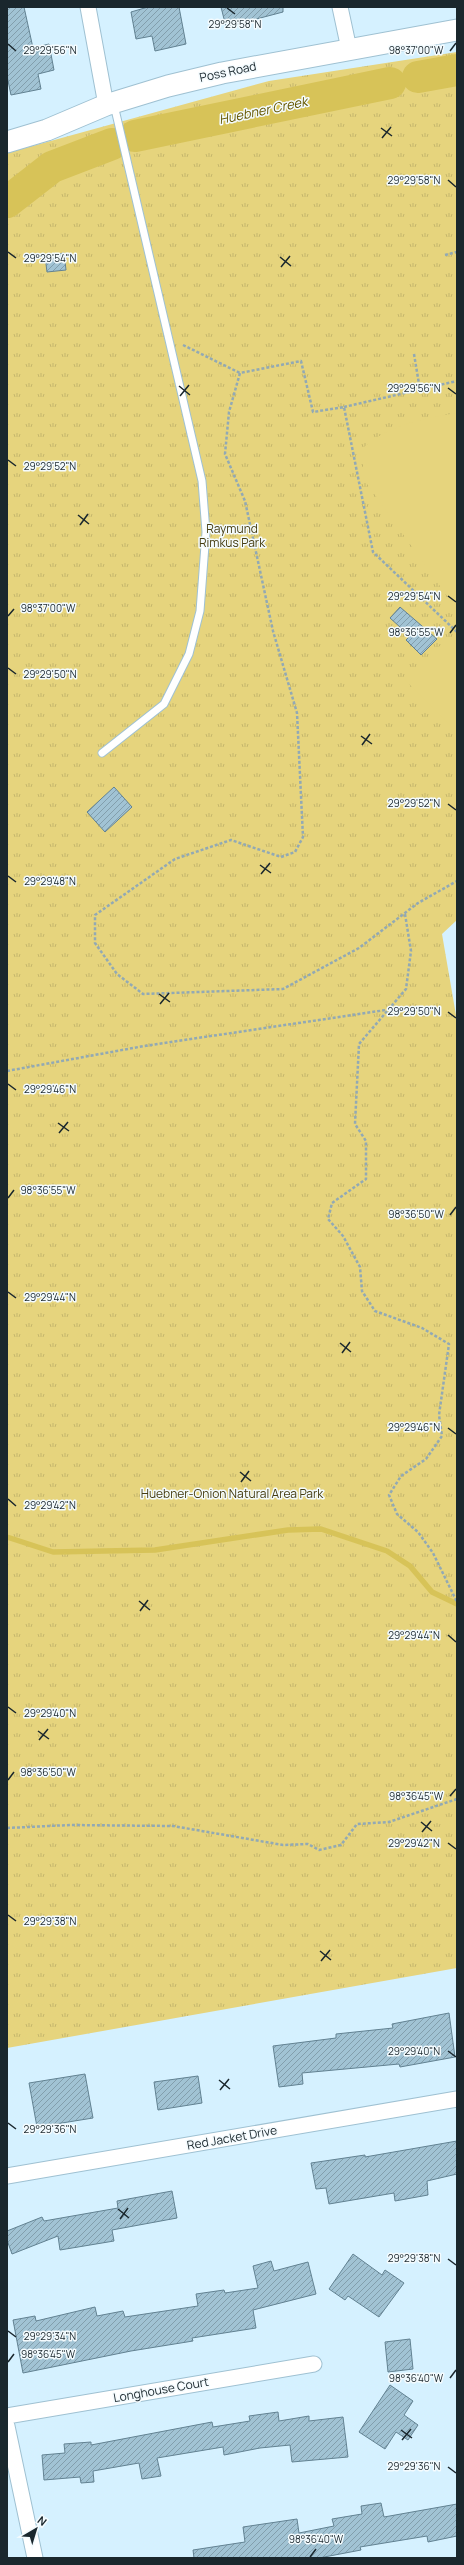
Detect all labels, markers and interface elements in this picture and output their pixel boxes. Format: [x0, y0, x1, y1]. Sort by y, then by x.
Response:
text: 29°29'58"N [209, 17, 262, 31]
text: 29°29'56"N [23, 43, 77, 57]
text: 98°37'00"W [389, 43, 444, 57]
street label: Poss Road [198, 57, 258, 86]
water label: Huebner Creek [217, 91, 311, 128]
text: 29°29'58"N [388, 173, 441, 187]
text: 29°29'54"N [24, 251, 76, 265]
text: 29°29'56"N [387, 381, 441, 395]
text: 29°29'52"N [24, 459, 76, 473]
park label: Raymund Rimkus Park [199, 520, 266, 551]
text: 29°29'54"N [388, 589, 440, 603]
text: 98°37'00"W [21, 601, 76, 615]
text: 98°36'55"W [388, 625, 444, 639]
text: 29°29'50"N [23, 667, 77, 681]
text: 29°29'52"N [388, 796, 440, 810]
text: 29°29'48"N [24, 874, 76, 888]
text: 29°29'50"N [387, 1004, 441, 1018]
text: 29°29'46"N [24, 1082, 76, 1096]
text: 98°36'55"W [20, 1183, 76, 1197]
text: 98°36'50"W [388, 1207, 444, 1221]
text: 29°29'44"N [24, 1290, 76, 1304]
text: 29°29'46"N [388, 1420, 440, 1434]
park label: Huebner-Onion Natural Area Park [141, 1485, 324, 1502]
text: 29°29'42"N [24, 1498, 76, 1512]
text: 29°29'44"N [388, 1628, 440, 1642]
text: 29°29'40"N [24, 1706, 76, 1720]
text: 98°36'50"W [20, 1765, 76, 1779]
text: 98°36'45"W [389, 1789, 444, 1803]
text: 29°29'42"N [388, 1836, 440, 1850]
text: 29°29'38"N [24, 1914, 76, 1928]
text: 29°29'40"N [388, 2044, 440, 2058]
street label: Red Jacket Drive [186, 2121, 278, 2154]
text: 29°29'36"N [24, 2122, 77, 2136]
text: 29°29'38"N [388, 2251, 440, 2265]
text: 29°29'34"N [24, 2329, 76, 2343]
text: 98°36'45"W [21, 2347, 76, 2361]
text: 98°36'40"W [389, 2371, 444, 2385]
street label: Longhouse Court [112, 2373, 210, 2406]
text: 29°29'36"N [388, 2459, 441, 2473]
north arrow [16, 2509, 56, 2549]
text: N [35, 2512, 50, 2529]
text: 98°36'40"W [289, 2532, 344, 2546]

